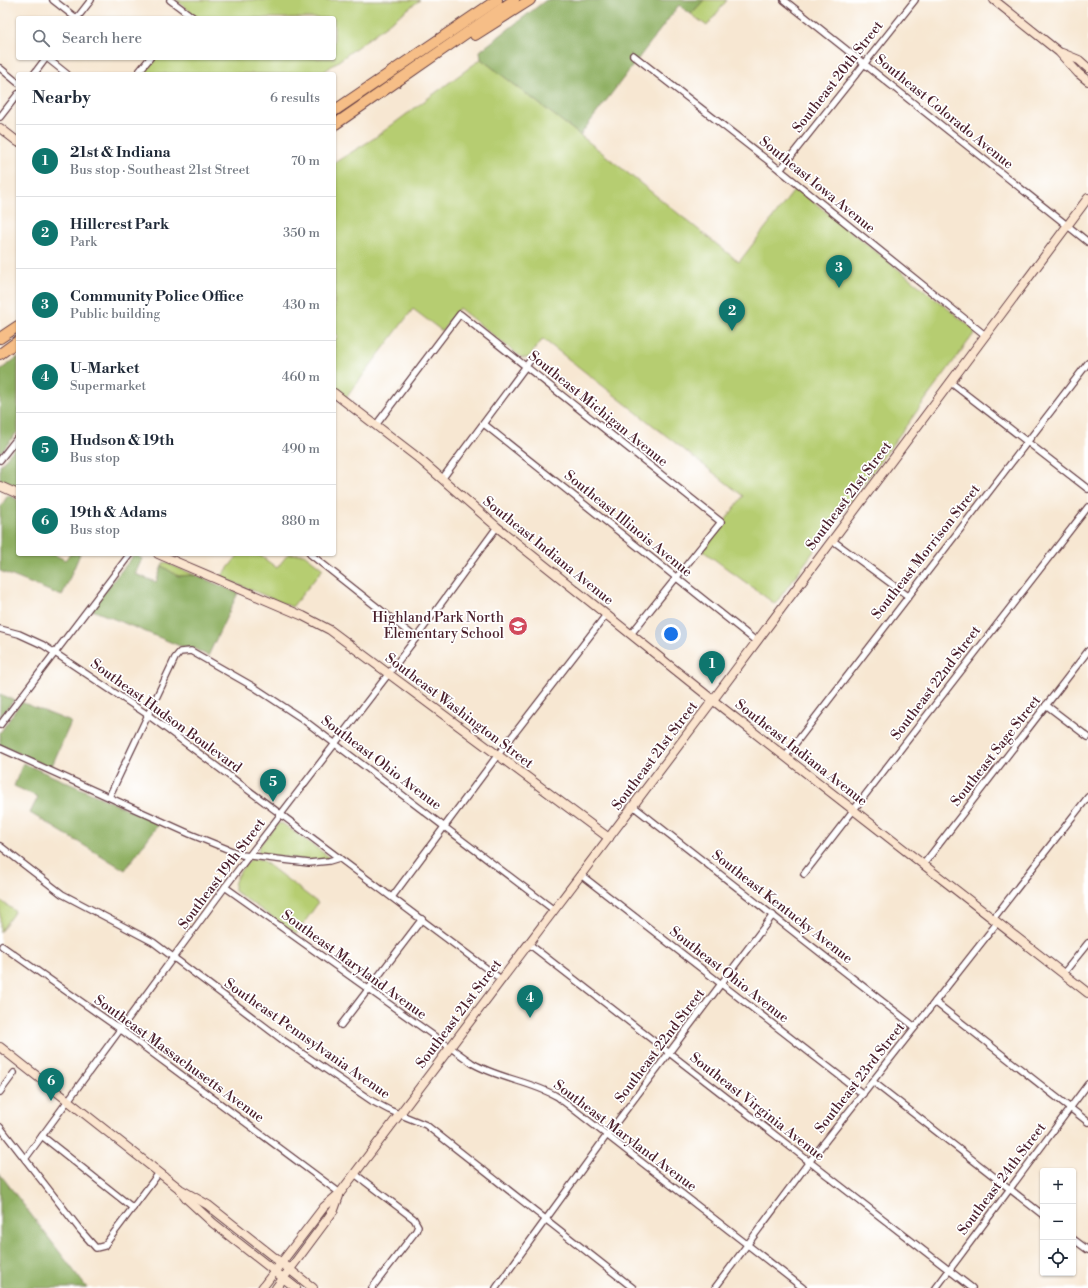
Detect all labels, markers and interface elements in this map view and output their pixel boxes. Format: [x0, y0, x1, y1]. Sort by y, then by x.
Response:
search box [16, 16, 336, 60]
street label: Southeast 20th Street [789, 17, 887, 137]
icon: search [30, 27, 52, 49]
text: Search here [62, 29, 142, 48]
street label: Southeast Colorado Avenue [871, 51, 1017, 173]
text: Nearby [32, 87, 91, 109]
text: 6 results [270, 90, 320, 106]
street label: Southeast Iowa Avenue [755, 133, 879, 237]
text: 21st & Indiana [70, 143, 171, 162]
text: 1 [42, 153, 48, 169]
text: 70 m [291, 153, 320, 169]
text: Bus stop · Southeast 21st Street [70, 162, 250, 178]
text: Hillcrest Park [70, 215, 169, 234]
text: 2 [41, 225, 49, 241]
text: 350 m [283, 225, 320, 241]
text: Park [70, 234, 97, 250]
pin: 3 [826, 255, 852, 288]
text: Community Police Office [70, 287, 244, 306]
text: 3 [41, 297, 49, 313]
text: 430 m [282, 297, 320, 313]
pin: 2 [719, 298, 745, 331]
text: Public building [70, 306, 160, 322]
street label: Southeast Michigan Avenue [525, 347, 671, 471]
text: U-Market [70, 359, 139, 378]
text: 4 [41, 369, 49, 385]
text: 460 m [282, 369, 320, 385]
text: Supermarket [70, 378, 146, 394]
text: Hudson & 19th [70, 431, 174, 450]
street label: Southeast 21st Street [802, 438, 896, 554]
text: 5 [41, 441, 49, 457]
text: 490 m [282, 441, 320, 457]
text: Bus stop [70, 450, 120, 466]
street label: Southeast Illinois Avenue [560, 467, 696, 581]
street label: Southeast Morrison Street [868, 481, 984, 623]
street label: Southeast Indiana Avenue [479, 493, 617, 609]
text: 19th & Adams [70, 503, 167, 522]
text: 6 [41, 513, 49, 529]
text: 880 m [281, 513, 320, 529]
text: Bus stop [70, 522, 120, 538]
place label: Highland Park North Elementary School [372, 609, 505, 643]
school or university icon: Highland Park North Elementary School [507, 615, 529, 637]
street label: Southeast 22nd Street [887, 622, 985, 744]
your location [661, 624, 681, 644]
street label: Southeast Washington Street [381, 649, 537, 773]
pin: 1 [699, 651, 725, 684]
street label: Southeast Hudson Boulevard [87, 655, 245, 777]
street label: Southeast Sage Street [947, 692, 1045, 810]
street label: Southeast Indiana Avenue [731, 696, 871, 810]
street label: Southeast 21st Street [608, 698, 702, 814]
street label: Southeast Ohio Avenue [317, 712, 445, 814]
pin: 5 [260, 769, 286, 802]
street label: Southeast 19th Street [174, 815, 270, 933]
street label: Southeast Kentucky Avenue [708, 846, 856, 968]
street label: Southeast Maryland Avenue [278, 906, 430, 1024]
street label: Southeast Ohio Avenue [666, 923, 792, 1027]
street label: Southeast 21st Street [412, 956, 506, 1072]
street label: Southeast Pennsylvania Avenue [221, 975, 393, 1103]
pin: 4 [517, 985, 543, 1018]
street label: Southeast 22nd Street [611, 985, 709, 1107]
street label: Southeast Massachusetts Avenue [90, 991, 268, 1127]
street label: Southeast 23rd Street [811, 1019, 909, 1137]
street label: Southeast Virginia Avenue [686, 1049, 828, 1165]
pin: 6 [38, 1068, 64, 1101]
street label: Southeast Maryland Avenue [550, 1076, 700, 1196]
street label: Southeast 24th Street [954, 1119, 1050, 1239]
map controls [1040, 1168, 1076, 1276]
button: + [1040, 1168, 1076, 1204]
button: − [1040, 1204, 1076, 1240]
button: locate [1040, 1240, 1076, 1276]

